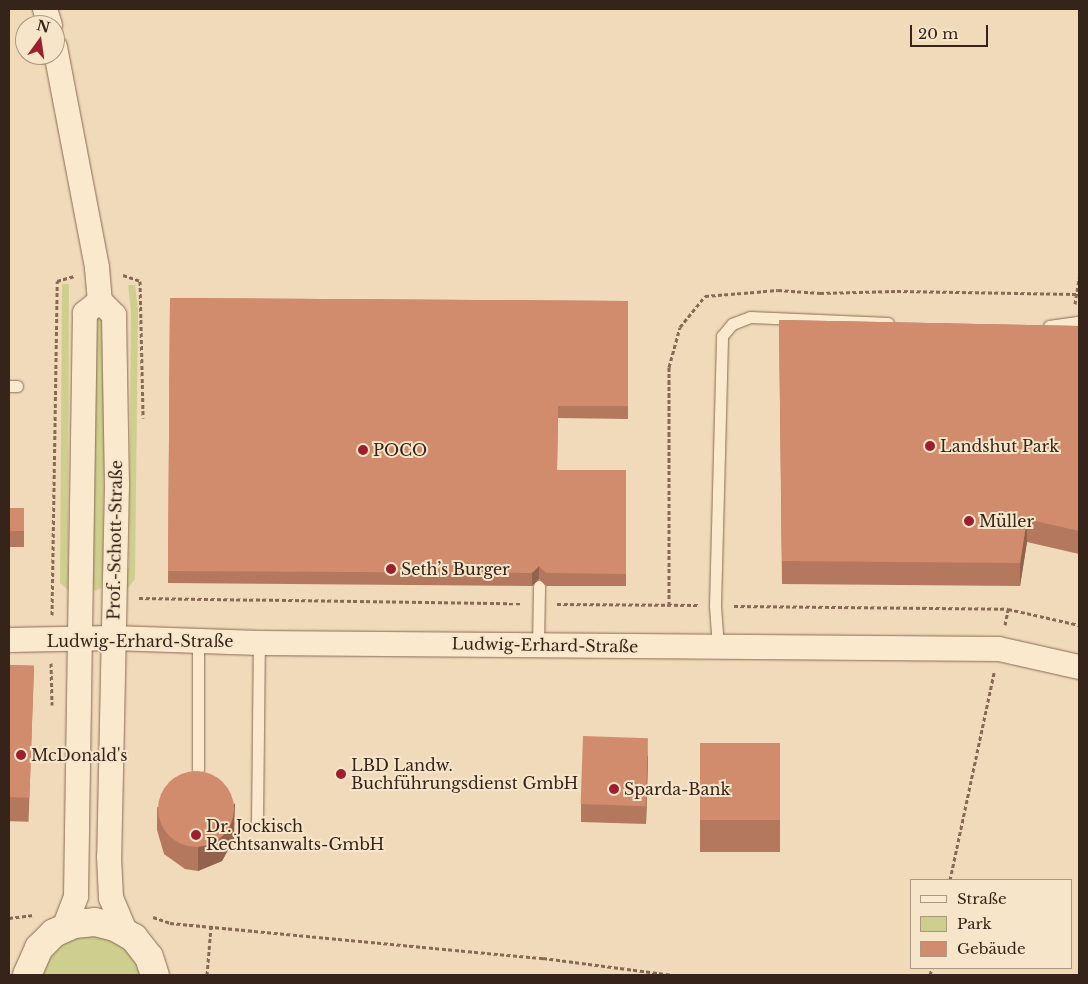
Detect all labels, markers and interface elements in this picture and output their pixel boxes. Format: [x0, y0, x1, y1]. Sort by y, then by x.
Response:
north arrow [15, 15, 65, 65]
scale bar [913, 15, 990, 47]
text: N [35, 16, 52, 37]
text: 20 m [918, 24, 958, 43]
place label: Landshut Park [940, 436, 1059, 456]
place label: POCO [373, 440, 427, 460]
marker: Landshut Park [924, 440, 936, 452]
marker: POCO [357, 444, 369, 456]
street label: Prof.-Schott-Straße [104, 460, 126, 620]
place label: Müller [979, 511, 1034, 531]
marker: Müller [963, 515, 975, 527]
place label: Seth’s Burger [401, 559, 510, 579]
marker: Seth’s Burger [385, 563, 397, 575]
street label: Ludwig-Erhard-Straße [47, 631, 233, 651]
street label: Ludwig-Erhard-Straße [452, 634, 638, 656]
place label: McDonald's [31, 745, 128, 765]
marker: McDonald's [15, 749, 27, 761]
place label: LBD Landw. Buchführungsdienst GmbH [351, 755, 578, 793]
marker: LBD Landw. Buchführungsdienst GmbH [335, 768, 347, 780]
place label: Sparda-Bank [624, 779, 730, 799]
marker: Sparda-Bank [608, 783, 620, 795]
place label: Dr. Jockisch Rechtsanwalts-GmbH [206, 816, 384, 854]
marker: Dr. Jockisch Rechtsanwalts-GmbH [190, 829, 202, 841]
legend [910, 879, 1073, 969]
text: Straße [957, 889, 1007, 908]
text: Park [957, 914, 992, 933]
text: Gebäude [957, 939, 1026, 958]

